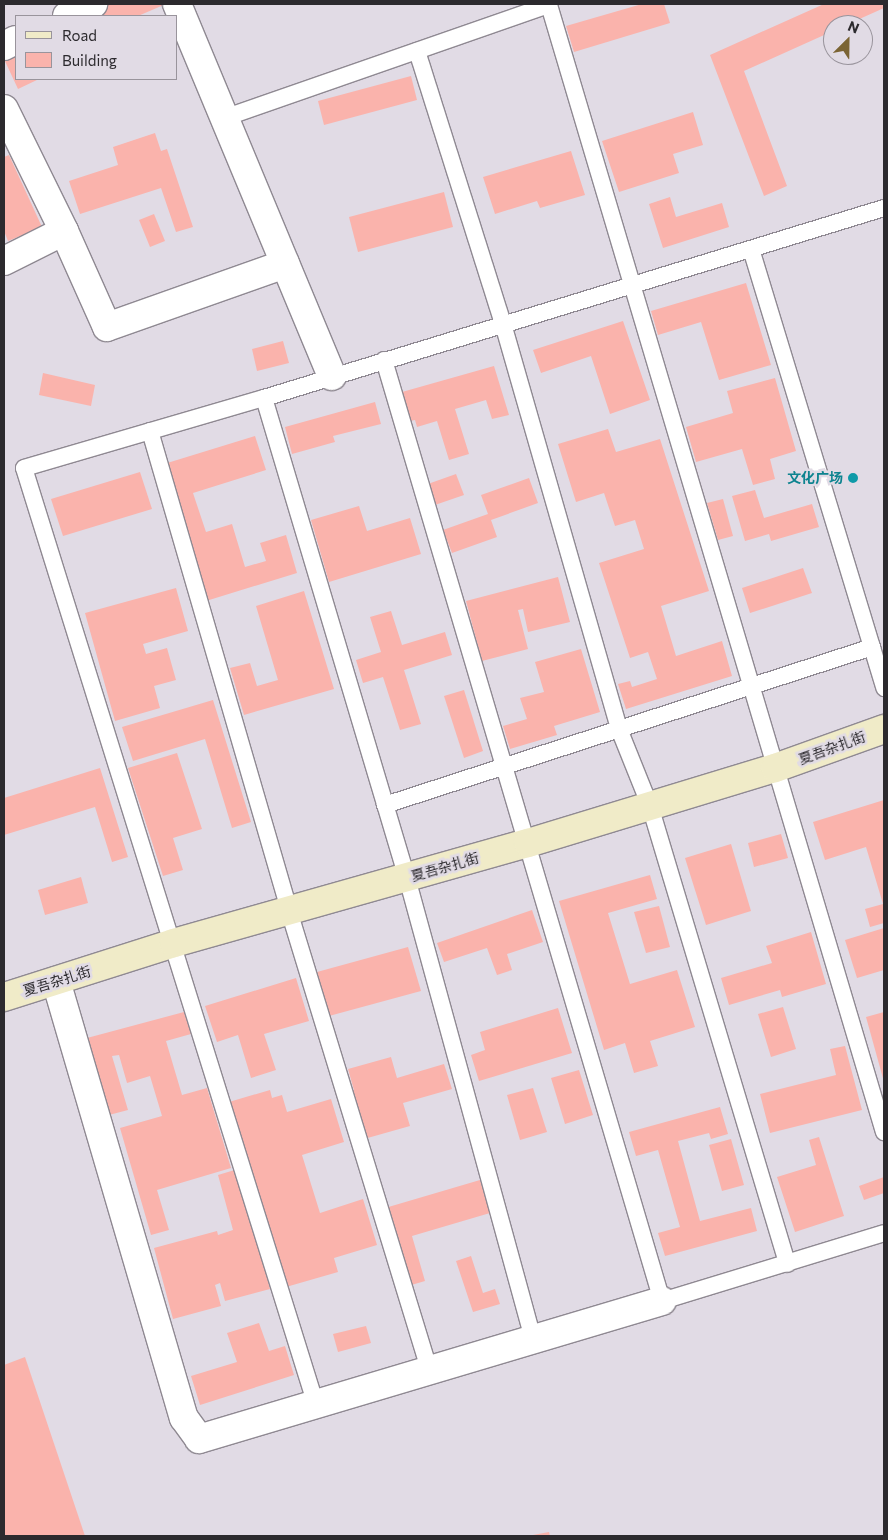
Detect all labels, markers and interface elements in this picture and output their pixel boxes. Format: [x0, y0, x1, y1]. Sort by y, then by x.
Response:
legend [15, 15, 178, 80]
north arrow [823, 15, 873, 65]
text: N [846, 17, 862, 37]
text: Road [62, 26, 97, 44]
text: Building [62, 51, 117, 69]
place label: 文化广场 [787, 470, 843, 486]
marker: 文化广场 [847, 472, 859, 484]
street label: 夏吾杂扎街 [796, 728, 868, 768]
street label: 夏吾杂扎街 [409, 849, 481, 885]
street label: 夏吾杂扎街 [21, 963, 93, 999]

